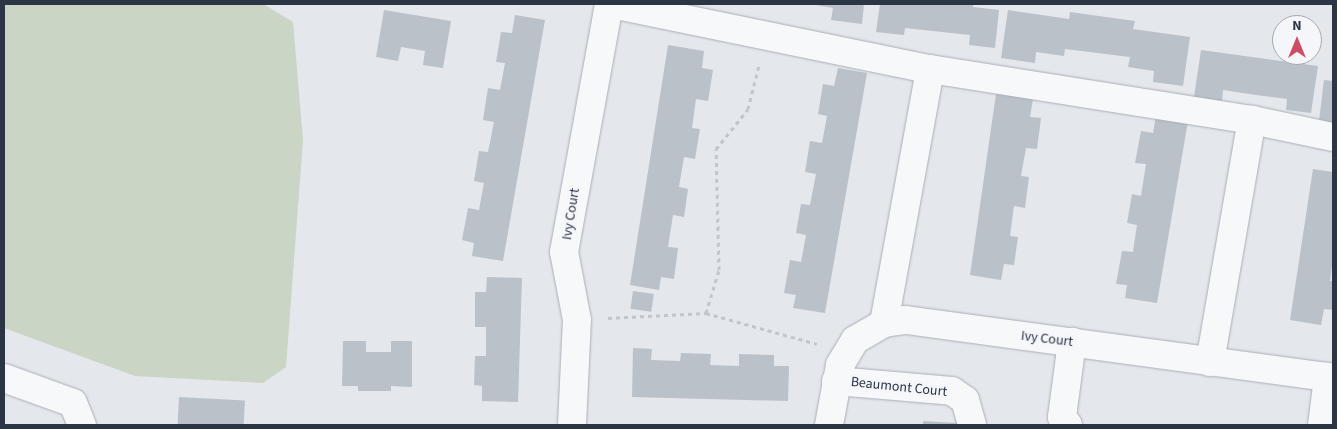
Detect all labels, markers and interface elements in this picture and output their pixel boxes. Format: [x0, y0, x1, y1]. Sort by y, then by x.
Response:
north arrow [1272, 15, 1322, 65]
text: N [1292, 16, 1302, 36]
street label: Ivy Court [559, 187, 583, 241]
street label: Ivy Court [1020, 327, 1074, 351]
street label: Beaumont Court [850, 374, 948, 400]

